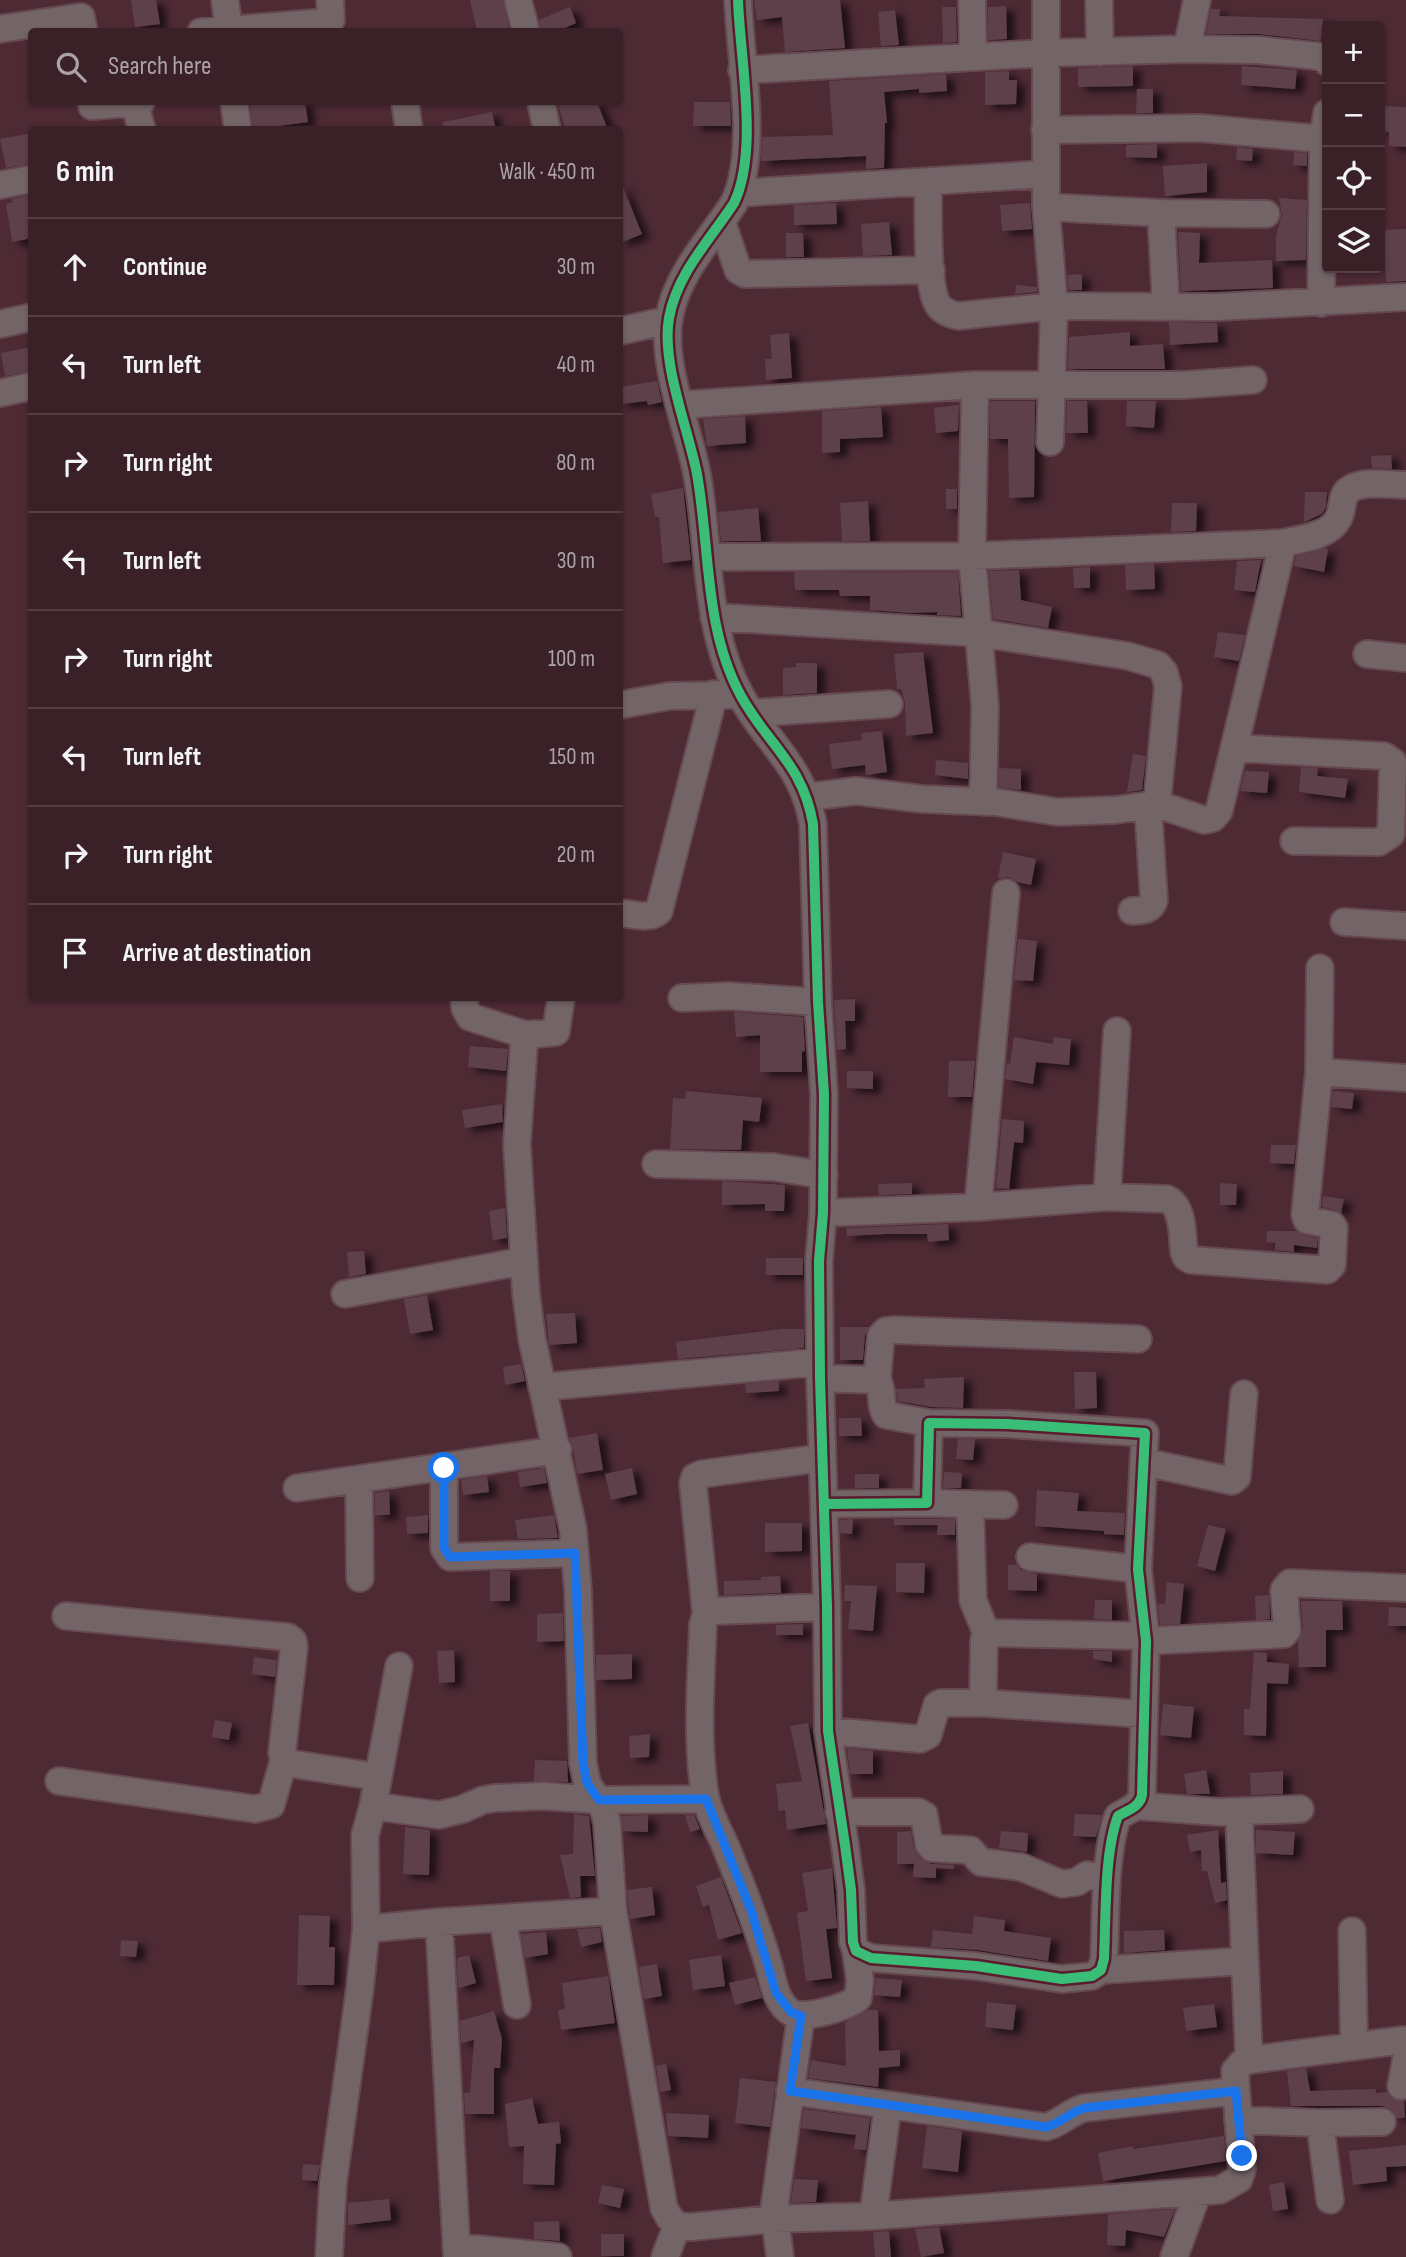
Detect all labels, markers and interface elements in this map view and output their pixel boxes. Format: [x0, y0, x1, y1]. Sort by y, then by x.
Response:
map controls [1322, 21, 1385, 273]
button: + [1322, 21, 1385, 84]
search box [28, 28, 623, 105]
icon: search [52, 48, 90, 86]
text: Search here [108, 51, 211, 82]
button: − [1322, 84, 1385, 147]
button: locate [1322, 147, 1385, 210]
text: 6 min [56, 154, 114, 190]
text: Walk · 450 m [499, 158, 595, 186]
button: layers [1322, 210, 1385, 273]
icon: ahead [56, 248, 94, 286]
text: Continue [123, 252, 207, 283]
text: 30 m [557, 253, 595, 281]
icon: left [56, 346, 94, 384]
text: Turn left [123, 350, 201, 381]
text: 40 m [557, 351, 595, 379]
icon: right [56, 444, 94, 482]
text: Turn right [123, 448, 212, 479]
text: 80 m [556, 449, 595, 477]
icon: left [56, 542, 94, 580]
text: Turn left [123, 546, 201, 577]
text: 30 m [557, 547, 595, 575]
icon: right [56, 640, 94, 678]
text: Turn right [123, 644, 212, 675]
text: 100 m [548, 645, 595, 673]
icon: left [56, 738, 94, 776]
text: Turn left [123, 742, 201, 773]
text: 150 m [549, 743, 595, 771]
icon: right [56, 836, 94, 874]
text: Turn right [123, 840, 212, 871]
text: 20 m [557, 841, 595, 869]
icon: arrive [56, 934, 94, 972]
text: Arrive at destination [123, 938, 311, 969]
route start [428, 1452, 459, 1483]
route end [1226, 2140, 1257, 2171]

